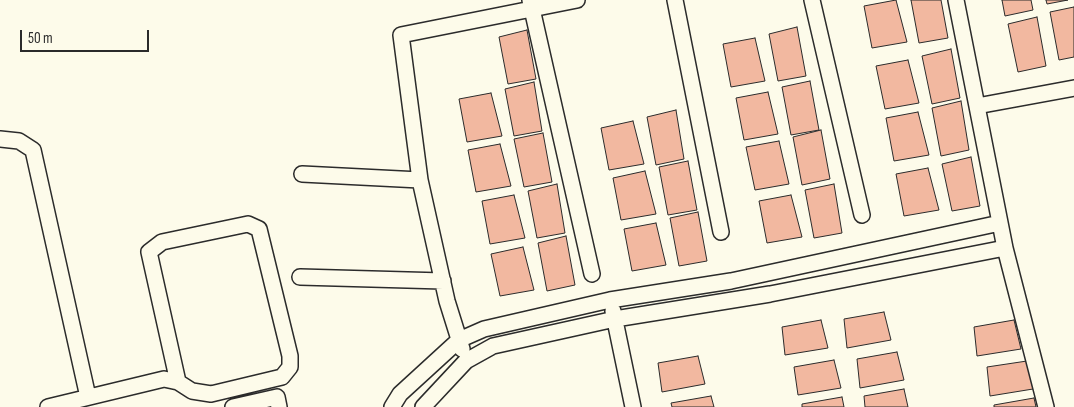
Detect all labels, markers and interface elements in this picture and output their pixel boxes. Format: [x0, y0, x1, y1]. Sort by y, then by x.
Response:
scale bar [22, 20, 151, 52]
text: 50 m [28, 29, 53, 48]

